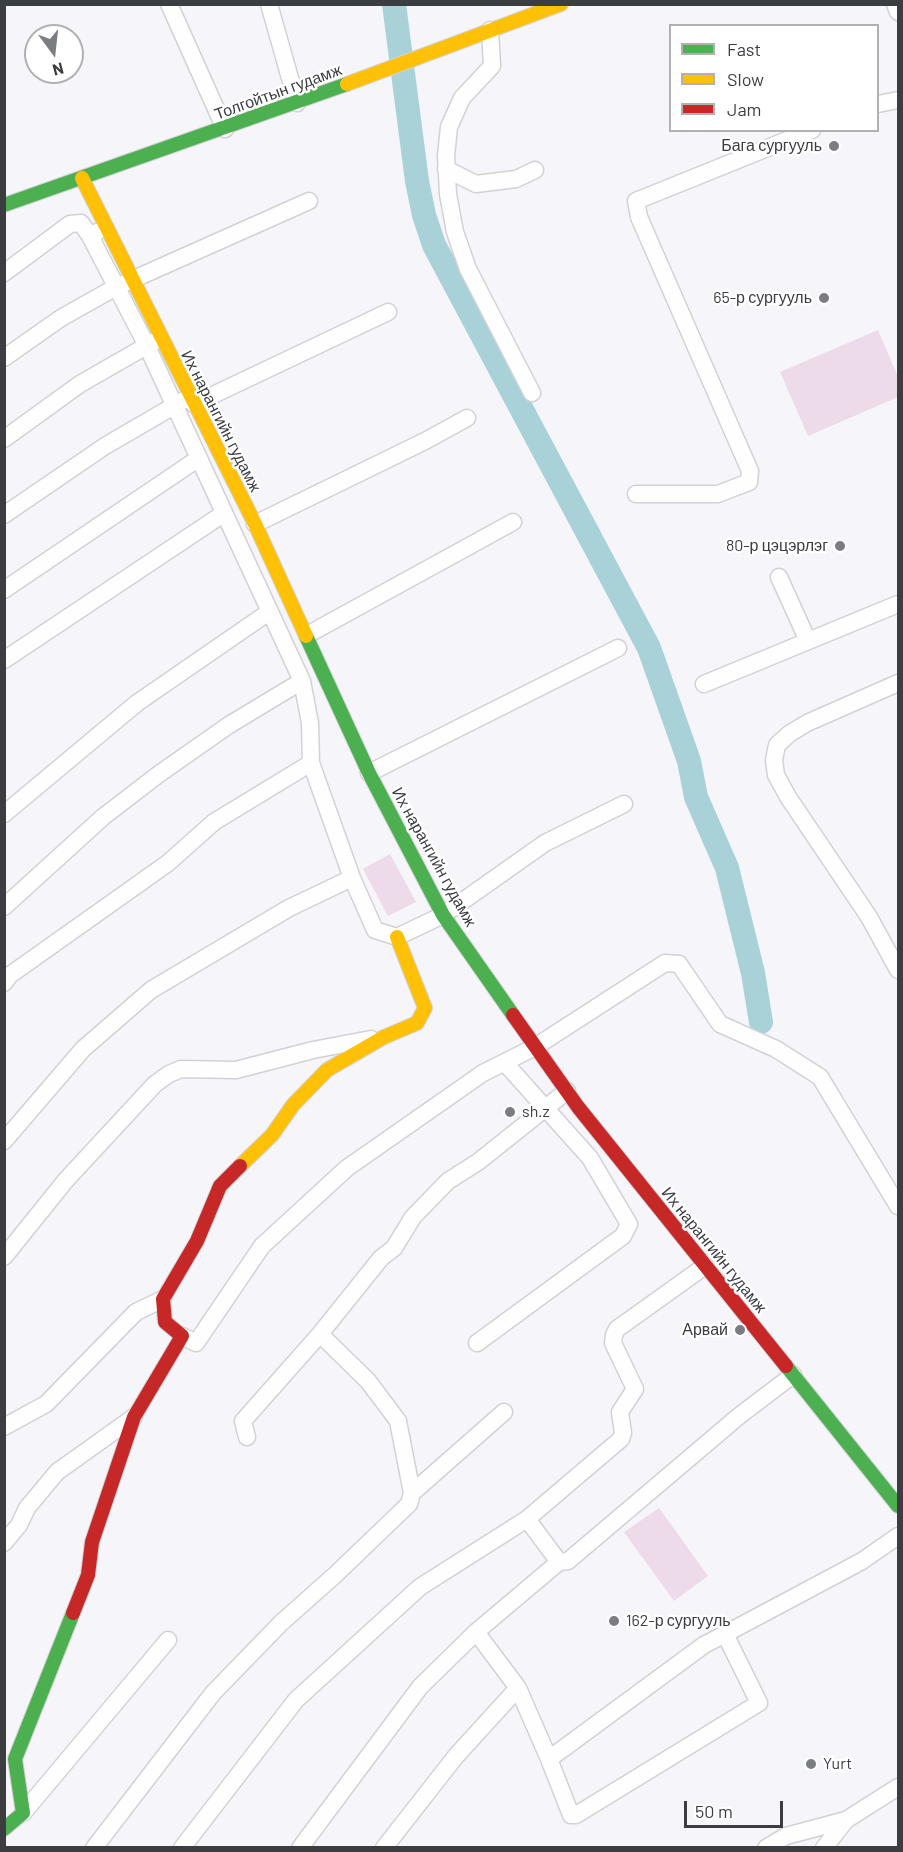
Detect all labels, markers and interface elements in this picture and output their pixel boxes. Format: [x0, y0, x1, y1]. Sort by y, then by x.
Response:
north arrow [24, 24, 84, 84]
legend [669, 24, 879, 132]
text: Fast [727, 38, 761, 60]
text: N [51, 59, 66, 80]
street label: Толгойтын гудамж [212, 60, 344, 124]
text: Slow [727, 68, 764, 90]
text: Jam [727, 98, 761, 120]
place label: Бага сургууль [721, 136, 822, 156]
marker: Бага сургууль [827, 139, 841, 153]
place label: 65-р сургууль [713, 288, 812, 308]
marker: 65-р сургууль [817, 291, 831, 305]
street label: Их нарангийн гудамж [177, 347, 265, 495]
place label: 80-р цэцэрлэг [726, 536, 828, 556]
marker: 80-р цэцэрлэг [833, 539, 847, 553]
street label: Их нарангийн гудамж [388, 784, 480, 930]
place label: sh.z [522, 1102, 550, 1122]
marker: sh.z [503, 1105, 517, 1119]
street label: Их нарангийн гудамж [657, 1183, 771, 1317]
place label: Арвай [682, 1320, 728, 1340]
marker: Арвай [733, 1323, 747, 1337]
place label: 162-р сургууль [626, 1611, 731, 1631]
marker: 162-р сургууль [607, 1614, 621, 1628]
place label: Yurt [823, 1754, 852, 1774]
marker: Yurt [804, 1757, 818, 1771]
scale bar [687, 1789, 786, 1827]
text: 50 m [695, 1800, 733, 1822]

